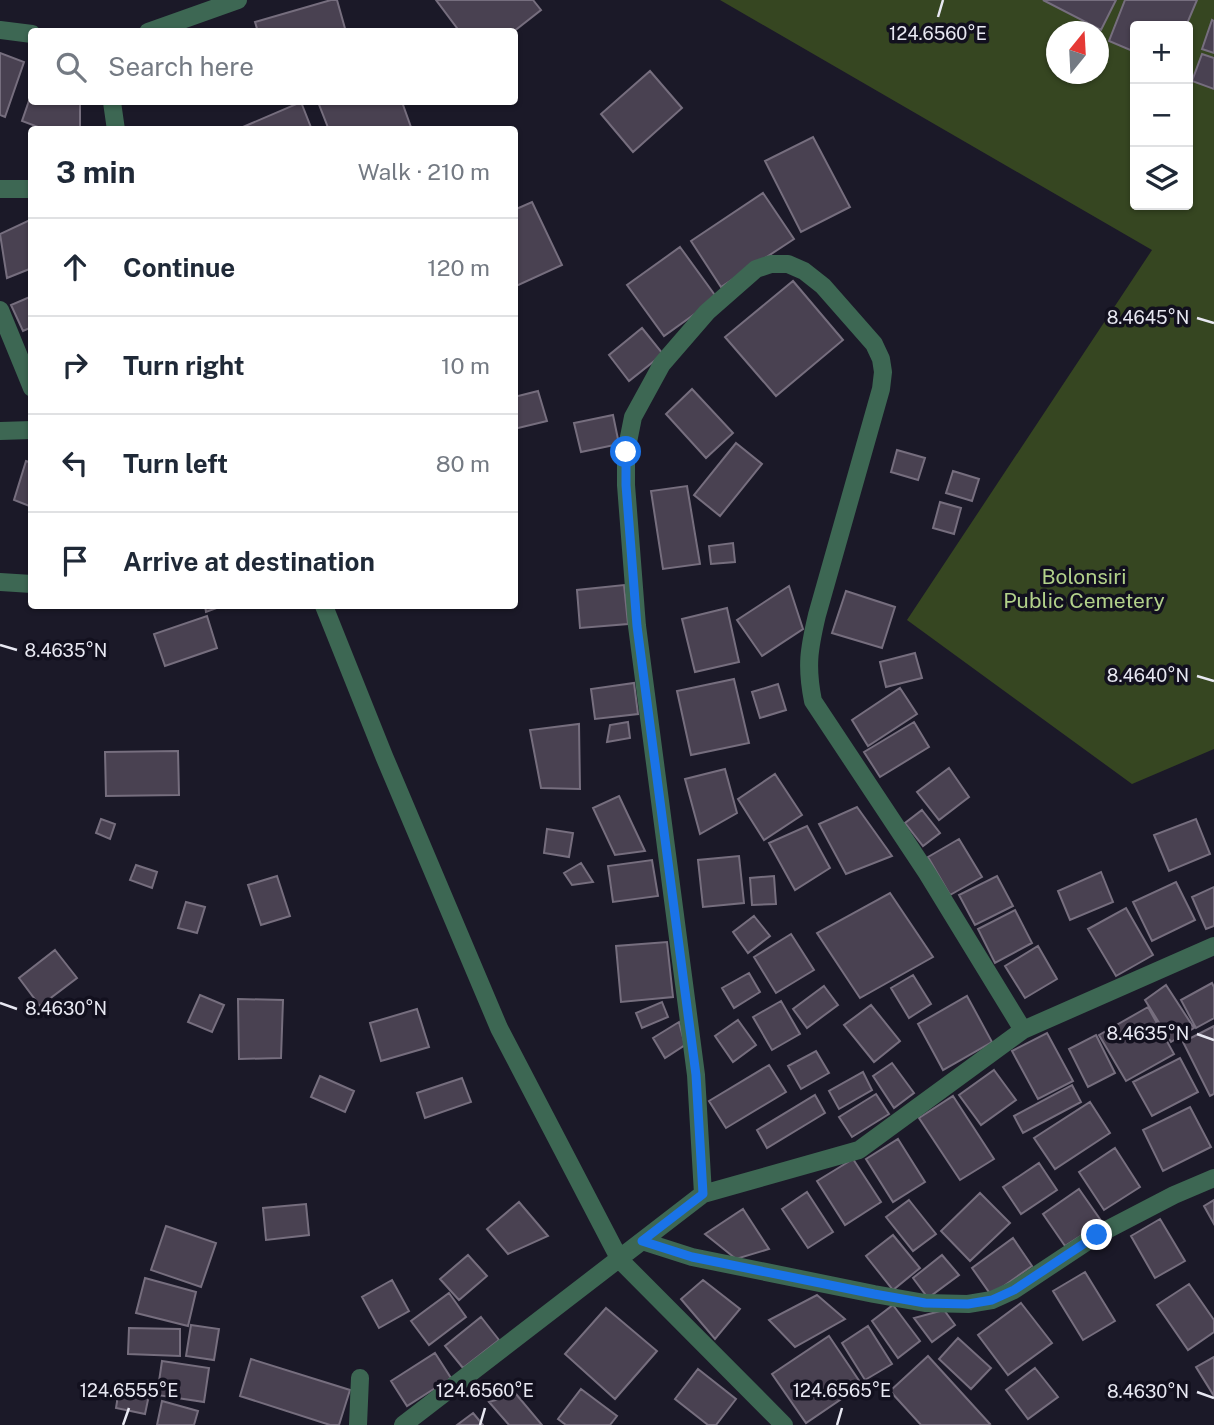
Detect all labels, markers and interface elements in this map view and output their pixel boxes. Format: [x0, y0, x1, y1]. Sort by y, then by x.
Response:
north arrow [1046, 21, 1109, 84]
map controls [1130, 21, 1193, 210]
button: + [1130, 21, 1193, 84]
text: 124.6560°E [889, 23, 987, 44]
search box [28, 28, 518, 105]
icon: search [52, 48, 90, 86]
text: Search here [108, 51, 254, 82]
button: − [1130, 84, 1193, 147]
button: layers [1130, 147, 1193, 210]
text: 3 min [56, 154, 135, 190]
text: Walk · 210 m [358, 158, 490, 185]
icon: ahead [56, 248, 94, 286]
text: Continue [123, 252, 235, 283]
text: 120 m [427, 254, 490, 281]
text: 8.4645°N [1107, 307, 1189, 328]
icon: right [56, 346, 94, 384]
text: Turn right [123, 350, 245, 381]
text: 10 m [441, 352, 490, 379]
route start [610, 436, 641, 467]
icon: left [56, 444, 94, 482]
text: Turn left [123, 448, 228, 479]
text: 80 m [436, 450, 490, 477]
icon: arrive [56, 542, 94, 580]
text: Arrive at destination [123, 546, 375, 577]
park label: Bolonsiri Public Cemetery [1003, 564, 1165, 613]
text: 8.4635°N [25, 640, 107, 661]
text: 8.4640°N [1107, 665, 1189, 686]
text: 8.4630°N [25, 998, 107, 1019]
text: 8.4635°N [1107, 1023, 1189, 1044]
route end [1081, 1219, 1112, 1250]
text: 124.6555°E [80, 1380, 178, 1401]
text: 124.6560°E [436, 1380, 534, 1401]
text: 124.6565°E [793, 1380, 891, 1401]
text: 8.4630°N [1107, 1381, 1189, 1402]

